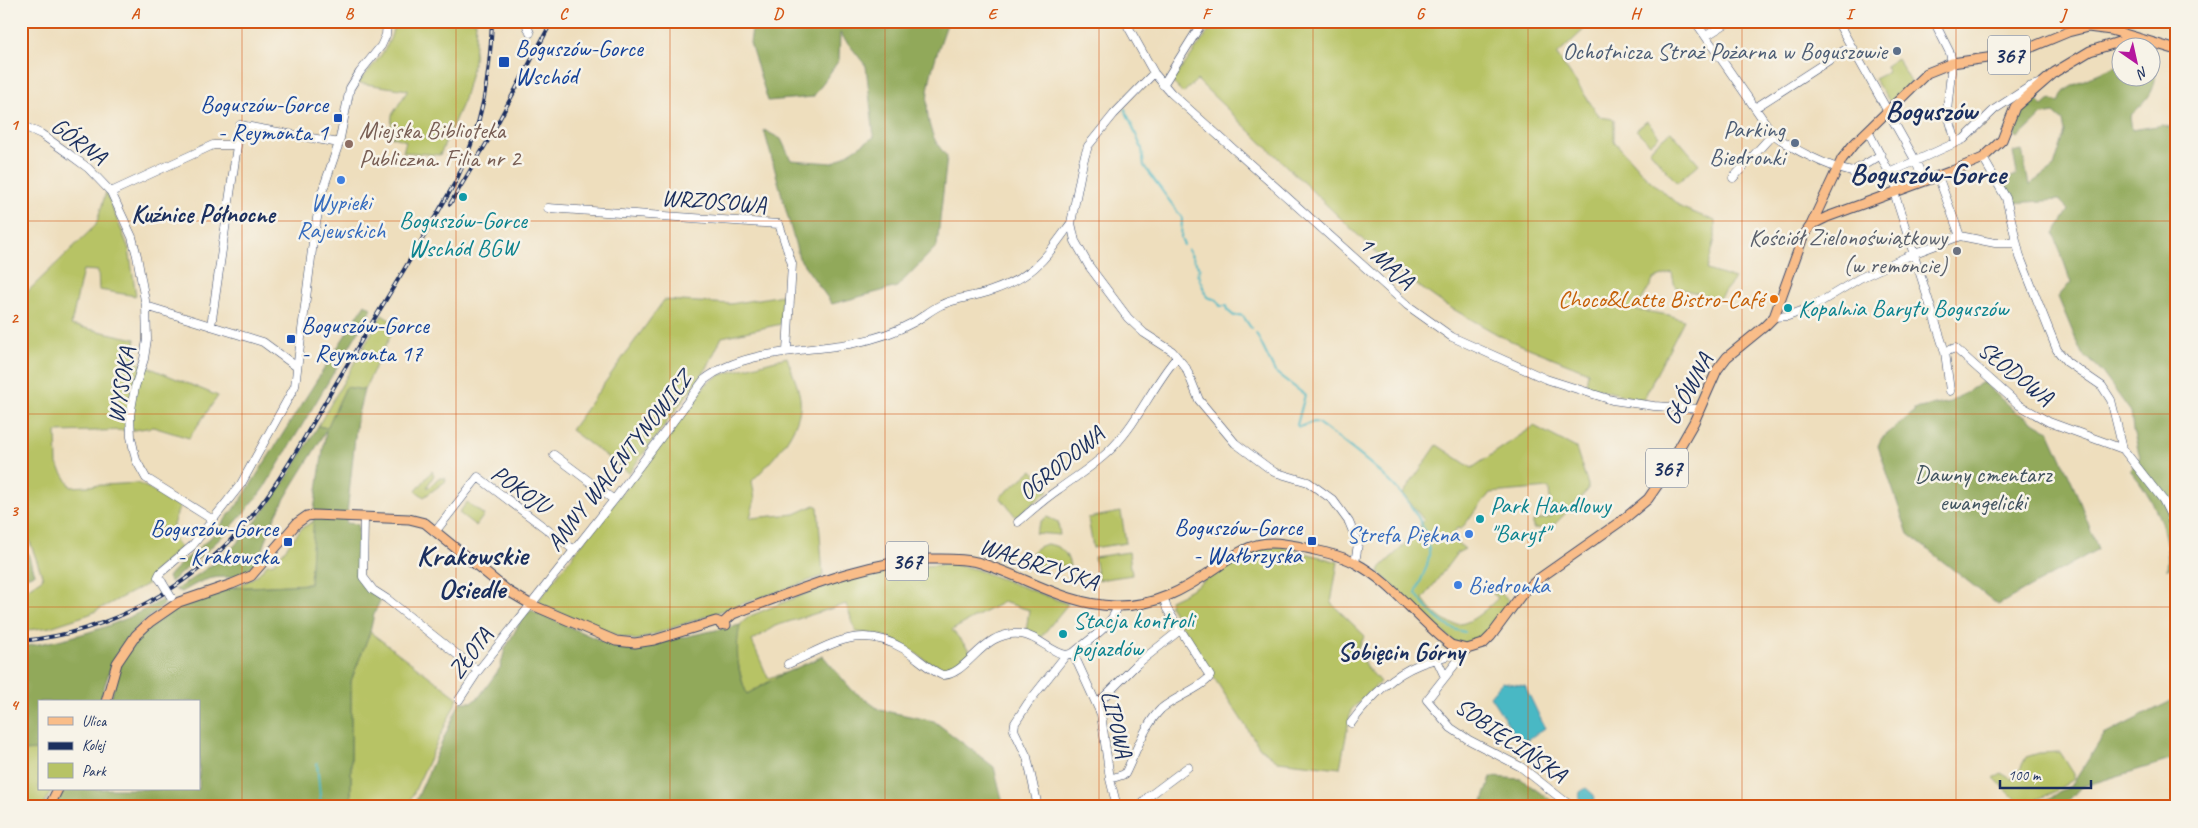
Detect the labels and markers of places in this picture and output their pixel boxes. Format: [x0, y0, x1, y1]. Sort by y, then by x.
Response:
place label: Boguszów-Gorce Wschód [515, 33, 645, 91]
place label: Ochotnicza Straż Pożarna w Boguszowie [1562, 36, 1889, 66]
marker: Ochotnicza Straż Pożarna w Boguszowie [1891, 45, 1903, 57]
marker: Boguszów-Gorce Wschód [497, 55, 511, 69]
place label: Boguszów-Gorce - Reymonta 1 [200, 89, 330, 147]
marker: Boguszów-Gorce - Reymonta 1 [332, 112, 344, 124]
place label: Parking Biedronki [1709, 114, 1788, 172]
place label: Miejska Biblioteka Publiczna. Filia nr 2 [359, 115, 523, 173]
marker: Parking Biedronki [1789, 137, 1801, 149]
marker: Miejska Biblioteka Publiczna. Filia nr 2 [343, 138, 355, 150]
marker: Wypieki Rajewskich [335, 174, 347, 186]
place label: Wypieki Rajewskich [297, 187, 387, 245]
marker: Boguszów-Gorce Wschód BGW [457, 191, 469, 203]
place label: Boguszów-Gorce Wschód BGW [399, 205, 529, 263]
place label: Kościół Zielonoświątkowy (w remoncie) [1749, 222, 1949, 280]
marker: Kościół Zielonoświątkowy (w remoncie) [1951, 245, 1963, 257]
place label: Choco&Latte Bistro-Café [1558, 284, 1768, 314]
marker: Choco&Latte Bistro-Café [1768, 293, 1780, 305]
place label: Kopalnia Barytu Boguszów [1798, 293, 2010, 323]
marker: Kopalnia Barytu Boguszów [1782, 302, 1794, 314]
place label: Boguszów-Gorce - Reymonta 17 [301, 310, 431, 368]
marker: Boguszów-Gorce - Reymonta 17 [285, 333, 297, 345]
place label: Park Handlowy "Baryt" [1490, 490, 1612, 548]
place label: Boguszów-Gorce - Wałbrzyska [1174, 512, 1304, 570]
place label: Boguszów-Gorce - Krakowska [150, 513, 280, 571]
marker: Park Handlowy "Baryt" [1474, 513, 1486, 525]
place label: Strefa Piękna [1347, 519, 1461, 549]
marker: Strefa Piękna [1463, 528, 1475, 540]
marker: Boguszów-Gorce - Wałbrzyska [1306, 535, 1318, 547]
marker: Boguszów-Gorce - Krakowska [282, 536, 294, 548]
place label: Biedronka [1468, 570, 1551, 600]
marker: Biedronka [1452, 579, 1464, 591]
place label: Stacja kontroli pojazdów [1073, 605, 1196, 663]
marker: Stacja kontroli pojazdów [1057, 628, 1069, 640]

